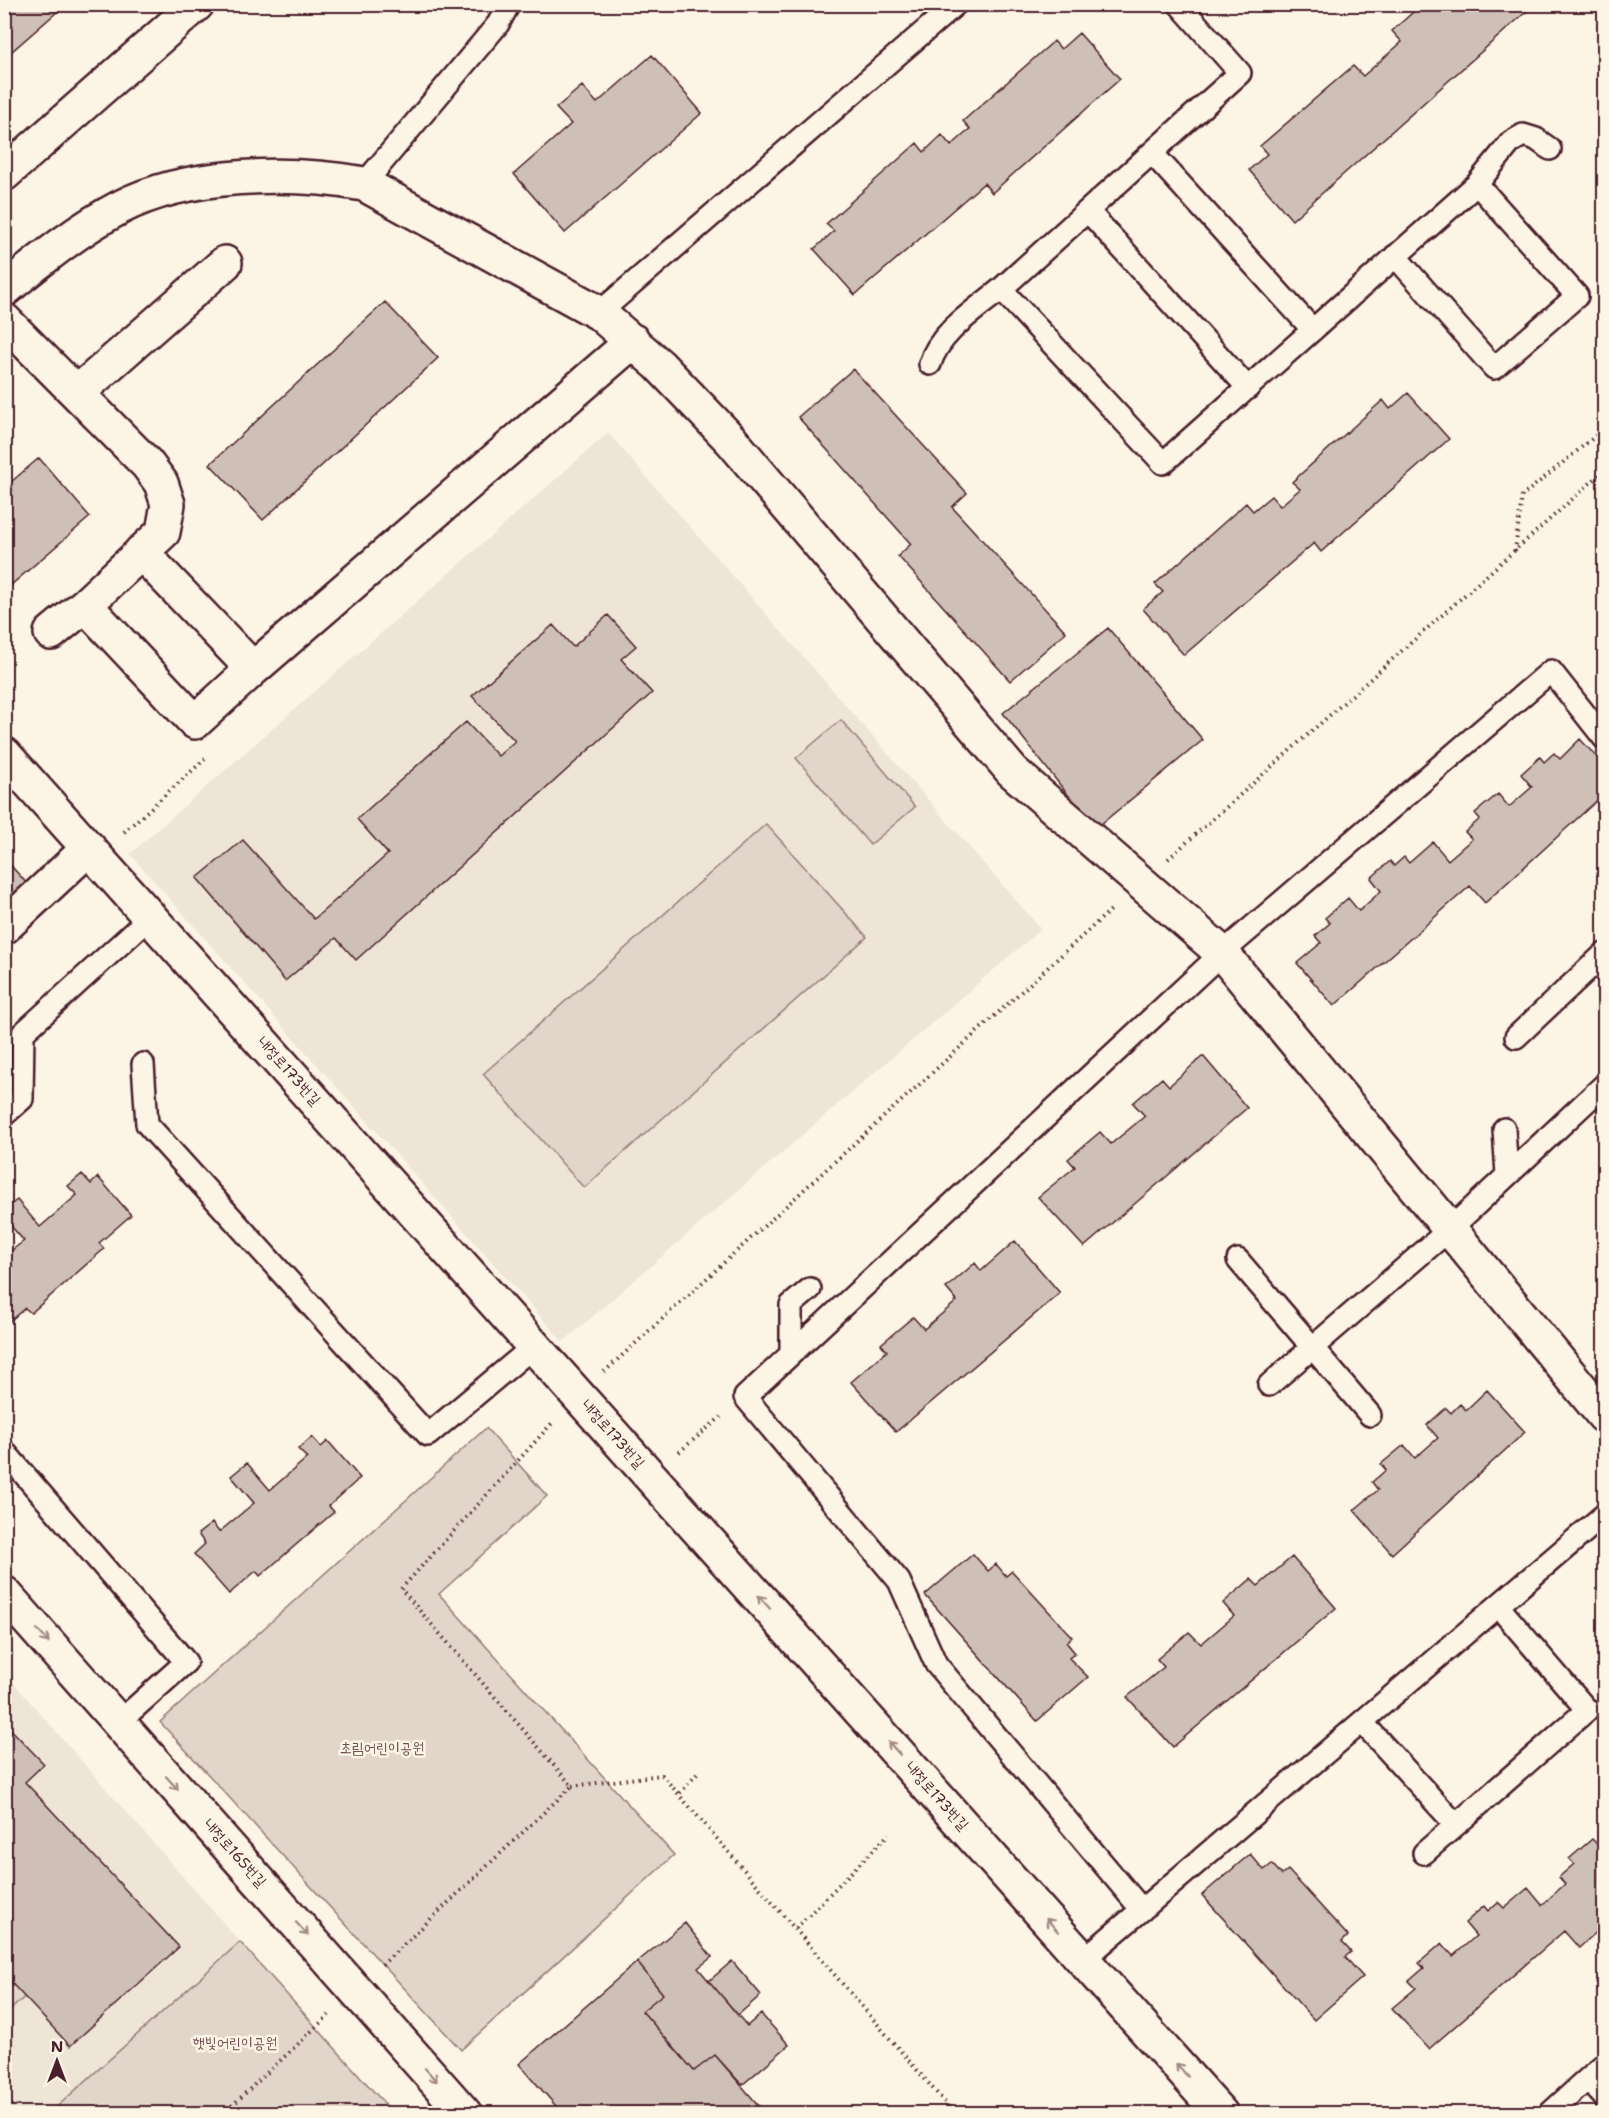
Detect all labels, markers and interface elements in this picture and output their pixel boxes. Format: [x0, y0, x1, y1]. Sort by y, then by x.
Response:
street label: 내정로173번길 [253, 1032, 325, 1110]
street label: 내정로173번길 [577, 1395, 649, 1473]
one-way arrow [757, 1595, 771, 1610]
one-way arrow [36, 1629, 50, 1644]
park label: 초림어린이공원 [340, 1738, 424, 1758]
one-way arrow [887, 1741, 901, 1756]
street label: 내정로173번길 [901, 1757, 973, 1835]
one-way arrow [165, 1775, 179, 1790]
street label: 내정로165번길 [199, 1815, 271, 1891]
one-way arrow [1045, 1917, 1059, 1932]
one-way arrow [295, 1921, 309, 1936]
north arrow [27, 2031, 87, 2091]
park label: 햇빛어린이공원 [193, 2033, 277, 2053]
text: N [51, 2036, 63, 2057]
one-way arrow [1175, 2063, 1189, 2078]
one-way arrow [424, 2067, 438, 2082]

